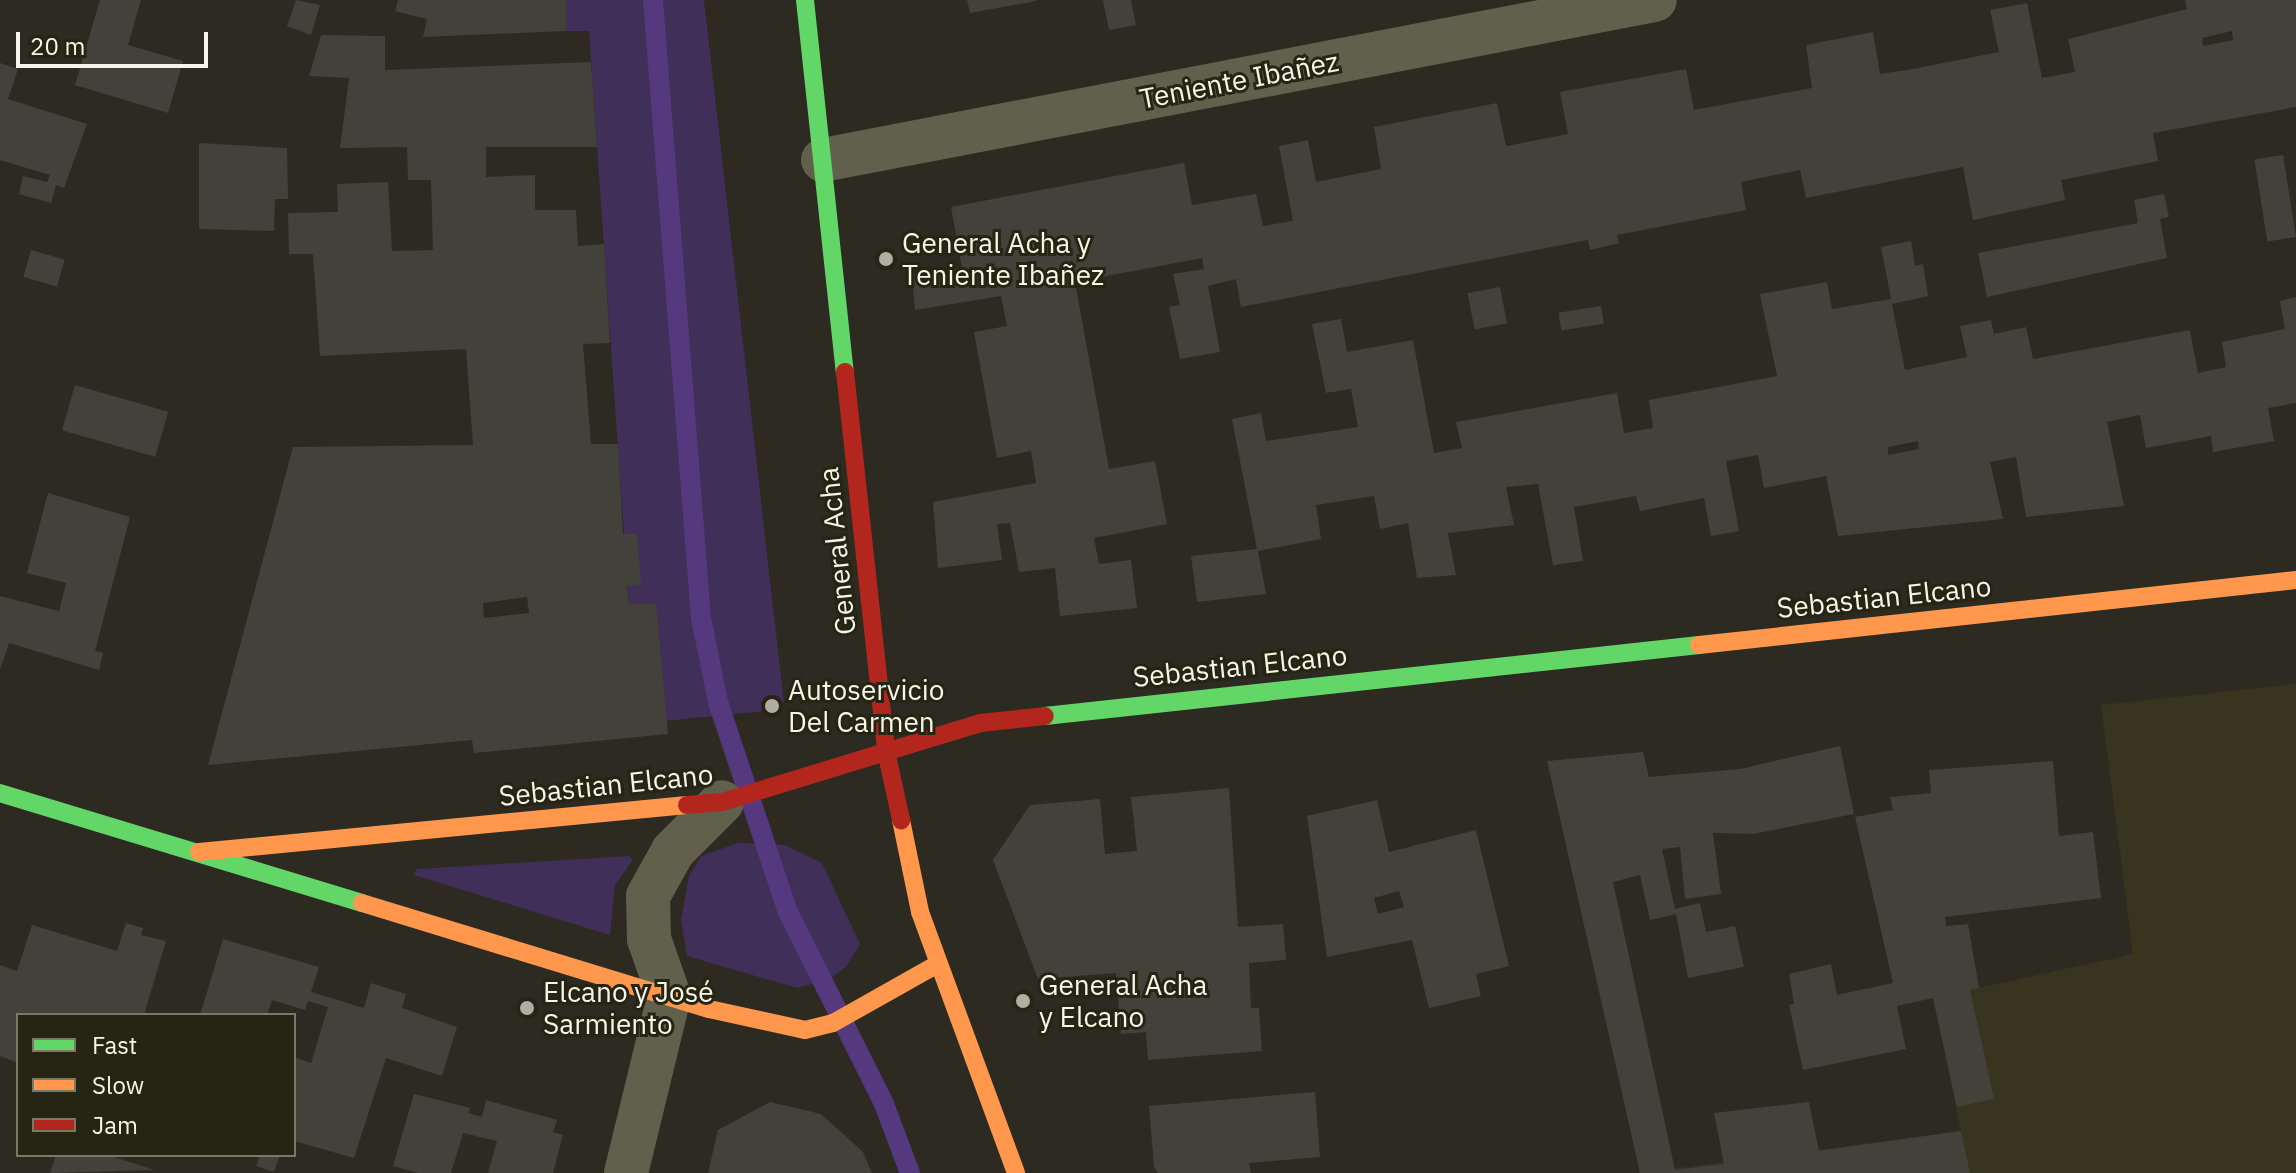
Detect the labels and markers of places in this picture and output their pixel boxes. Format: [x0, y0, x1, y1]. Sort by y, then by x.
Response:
place label: General Acha y Teniente Ibañez [902, 226, 1104, 292]
marker: General Acha y Teniente Ibañez [877, 250, 895, 268]
place label: Autoservicio Del Carmen [788, 673, 944, 739]
marker: Autoservicio Del Carmen [763, 697, 781, 715]
place label: General Acha y Elcano [1039, 968, 1207, 1034]
place label: Elcano y José Sarmiento [543, 975, 714, 1041]
marker: General Acha y Elcano [1014, 992, 1032, 1010]
marker: Elcano y José Sarmiento [518, 999, 536, 1017]

